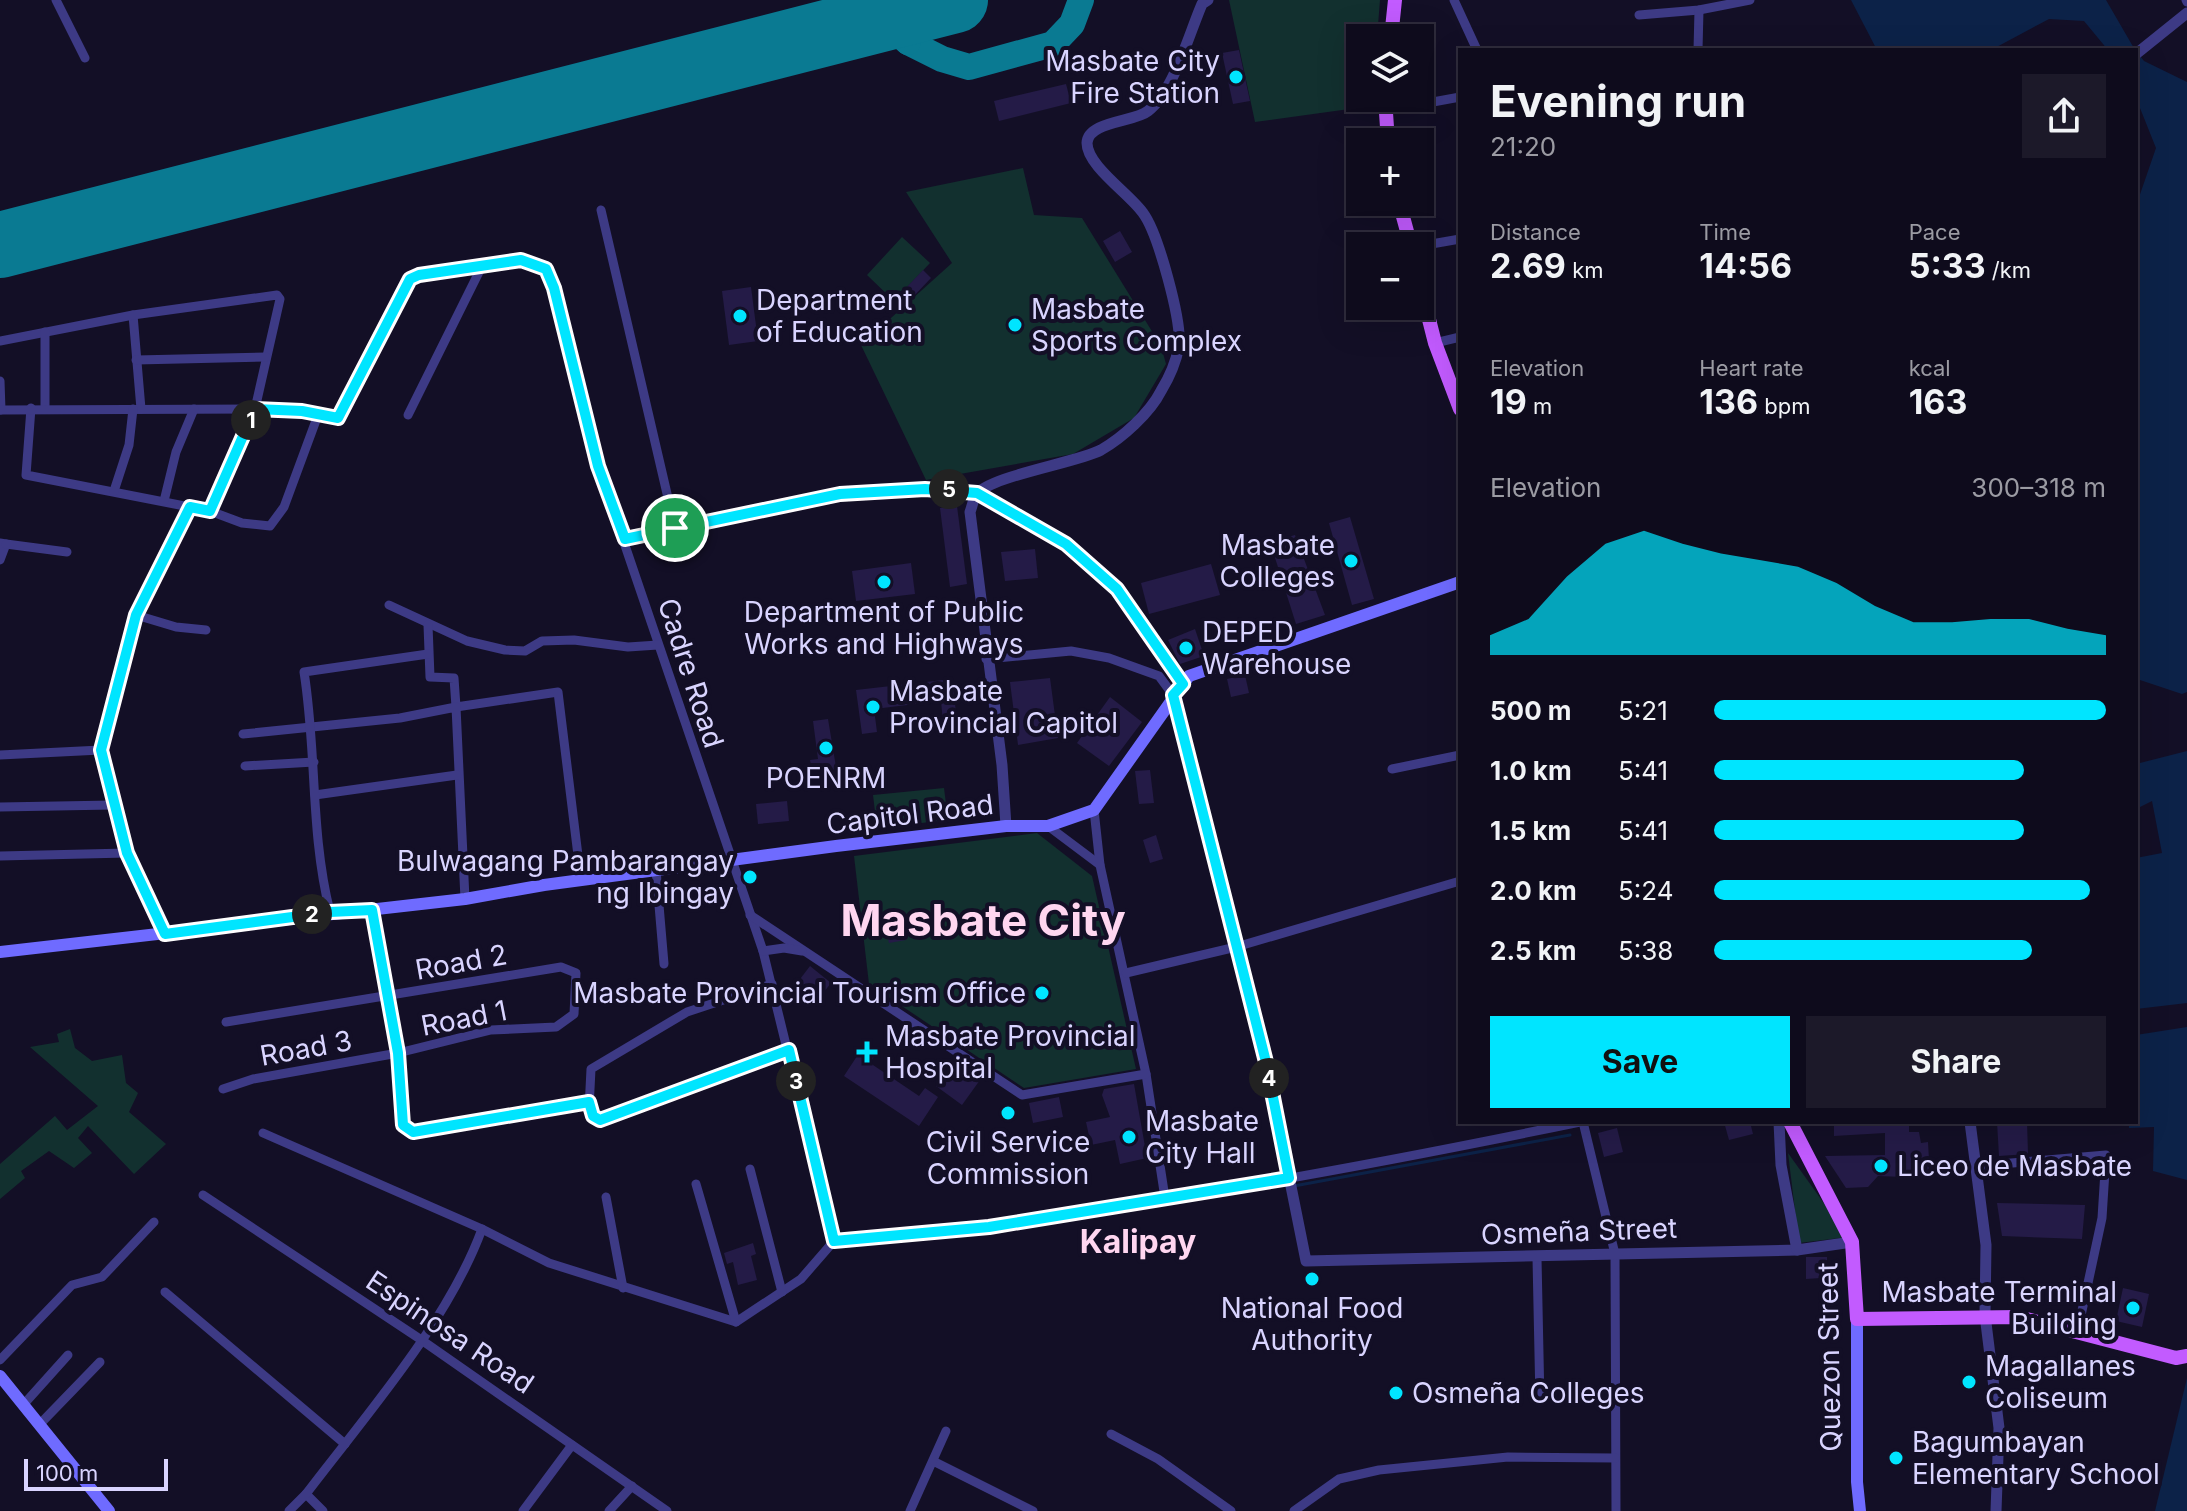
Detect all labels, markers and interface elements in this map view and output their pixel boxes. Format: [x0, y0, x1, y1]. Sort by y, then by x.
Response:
map controls [1346, 24, 1434, 320]
button: layers [1346, 24, 1434, 112]
place label: Masbate City Fire Station [1045, 44, 1220, 110]
marker: Masbate City Fire Station [1227, 68, 1245, 86]
text: Evening run [1490, 74, 1746, 128]
button: share [2022, 74, 2106, 158]
button: + [1346, 128, 1434, 216]
text: 21:20 [1490, 131, 1556, 162]
text: Distance [1490, 219, 1581, 245]
text: Time [1699, 219, 1751, 245]
text: Pace [1909, 219, 1960, 245]
button: − [1346, 232, 1434, 320]
text: 2.69 [1490, 245, 1566, 286]
text: 14:56 [1699, 245, 1792, 286]
text: 5:33 [1909, 245, 1986, 286]
text: km [1566, 257, 1603, 283]
text: /km [1986, 257, 2031, 283]
place label: Department of Education [756, 283, 923, 349]
place label: Masbate Sports Complex [1031, 292, 1242, 358]
marker: Department of Education [731, 307, 749, 325]
marker: Masbate Sports Complex [1006, 316, 1024, 334]
text: Elevation [1490, 355, 1584, 381]
text: Heart rate [1699, 355, 1804, 381]
text: kcal [1909, 355, 1951, 381]
text: 19 [1490, 381, 1527, 422]
text: 136 [1699, 381, 1758, 422]
text: 163 [1909, 381, 1967, 422]
text: m [1527, 393, 1552, 419]
text: bpm [1758, 393, 1810, 419]
pin: 1 [231, 400, 271, 440]
text: 1 [246, 407, 256, 433]
pin: 5 [929, 469, 969, 509]
text: Elevation [1490, 472, 1601, 503]
text: 300–318 m [1971, 472, 2106, 503]
text: 5 [942, 476, 956, 502]
pin [641, 494, 709, 562]
icon: arrive [653, 506, 697, 550]
place label: Masbate Colleges [1220, 528, 1335, 594]
marker: Masbate Colleges [1342, 552, 1360, 570]
marker: Department of Public Works and Highways [875, 573, 893, 591]
street label: Cadre Road [651, 594, 731, 752]
place label: Department of Public Works and Highways [744, 595, 1024, 661]
place label: DEPED Warehouse [1202, 615, 1351, 681]
marker: DEPED Warehouse [1177, 639, 1195, 657]
place label: Masbate Provincial Capitol [889, 674, 1118, 740]
text: 500 m [1490, 695, 1572, 726]
text: 5:21 [1618, 695, 1668, 726]
marker: Masbate Provincial Capitol [864, 698, 882, 716]
marker: POENRM [817, 739, 835, 757]
text: 1.0 km [1490, 755, 1572, 786]
text: 5:41 [1618, 755, 1668, 786]
place label: POENRM [766, 761, 886, 795]
street label: Capitol Road [825, 787, 995, 841]
text: 1.5 km [1490, 815, 1571, 846]
text: 5:41 [1618, 815, 1668, 846]
place label: Bulwagang Pambarangay ng Ibingay [397, 844, 734, 910]
marker: Bulwagang Pambarangay ng Ibingay [741, 868, 759, 886]
text: 2.0 km [1490, 875, 1577, 906]
text: 5:24 [1618, 875, 1674, 906]
district label: Masbate City [840, 893, 1126, 947]
pin: 2 [292, 894, 332, 934]
text: 2 [305, 901, 319, 927]
text: 2.5 km [1490, 935, 1576, 966]
text: 5:38 [1618, 935, 1673, 966]
street label: Road 2 [413, 937, 509, 987]
place label: Masbate Provincial Tourism Office [573, 976, 1026, 1010]
marker: Masbate Provincial Tourism Office [1033, 984, 1051, 1002]
street label: Road 1 [418, 993, 510, 1043]
button: Save [1490, 1016, 1790, 1108]
button: Share [1806, 1016, 2106, 1108]
place label: Masbate Provincial Hospital [885, 1019, 1136, 1085]
street label: Road 3 [257, 1023, 355, 1073]
marker: Masbate Provincial Hospital [856, 1041, 878, 1063]
pin: 4 [1249, 1058, 1289, 1098]
pin: 3 [776, 1061, 816, 1101]
text: 4 [1262, 1065, 1276, 1091]
text: 3 [789, 1068, 803, 1094]
marker: Civil Service Commission [999, 1104, 1017, 1122]
place label: Masbate City Hall [1145, 1104, 1259, 1170]
place label: Civil Service Commission [926, 1125, 1090, 1191]
marker: Masbate City Hall [1120, 1128, 1138, 1146]
place label: Liceo de Masbate [1897, 1149, 2132, 1183]
marker: Liceo de Masbate [1872, 1157, 1890, 1175]
street label: Osmeña Street [1480, 1211, 1678, 1251]
district label: Kalipay [1080, 1222, 1196, 1261]
street label: Quezon Street [1810, 1262, 1848, 1452]
street label: Espinosa Road [360, 1263, 540, 1401]
marker: National Food Authority [1303, 1270, 1321, 1288]
place label: Masbate Terminal Building [1881, 1275, 2117, 1341]
place label: National Food Authority [1221, 1291, 1403, 1357]
marker: Masbate Terminal Building [2124, 1299, 2142, 1317]
place label: Magallanes Coliseum [1985, 1349, 2136, 1415]
marker: Magallanes Coliseum [1960, 1373, 1978, 1391]
place label: Osmeña Colleges [1412, 1376, 1645, 1410]
marker: Osmeña Colleges [1387, 1384, 1405, 1402]
place label: Bagumbayan Elementary School [1912, 1425, 2160, 1491]
marker: Bagumbayan Elementary School [1887, 1449, 1905, 1467]
scale bar [24, 1455, 168, 1491]
text: 100 m [36, 1460, 98, 1486]

